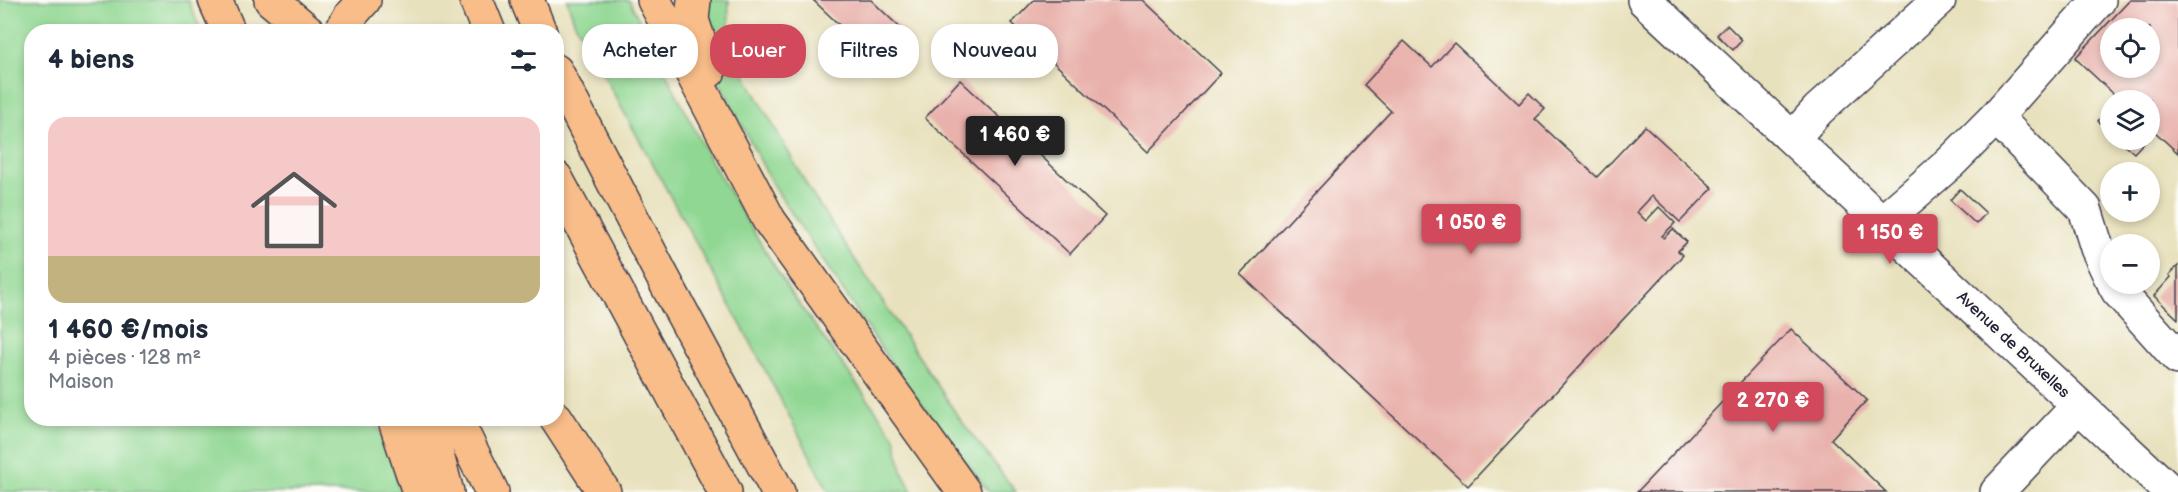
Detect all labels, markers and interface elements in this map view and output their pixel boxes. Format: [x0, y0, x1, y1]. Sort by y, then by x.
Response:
map controls [2100, 18, 2160, 294]
button: locate [2100, 18, 2160, 78]
chip: Acheter [582, 24, 698, 78]
chip: Louer [710, 24, 806, 78]
chip: Filtres [818, 24, 919, 78]
chip: Nouveau [931, 24, 1058, 78]
icon: filters [507, 44, 540, 77]
text: 4 biens [48, 45, 134, 76]
button: layers [2100, 90, 2160, 150]
pin: 1 460 € [960, 116, 1070, 167]
text: 1 460 € [980, 123, 1050, 147]
icon: home [240, 156, 348, 264]
button: + [2100, 162, 2160, 222]
pin: 1 050 € [1416, 204, 1526, 255]
text: 1 050 € [1436, 211, 1506, 235]
pin: 1 150 € [1835, 214, 1945, 265]
text: 1 150 € [1857, 221, 1923, 245]
button: − [2100, 234, 2160, 294]
street label: Avenue de Bruxelles [1953, 288, 2074, 402]
text: 1 460 €/mois [48, 315, 208, 346]
text: 4 pièces · 128 m² [48, 346, 201, 370]
text: Maison [48, 370, 114, 394]
pin: 2 270 € [1718, 382, 1828, 433]
text: 2 270 € [1737, 389, 1809, 413]

